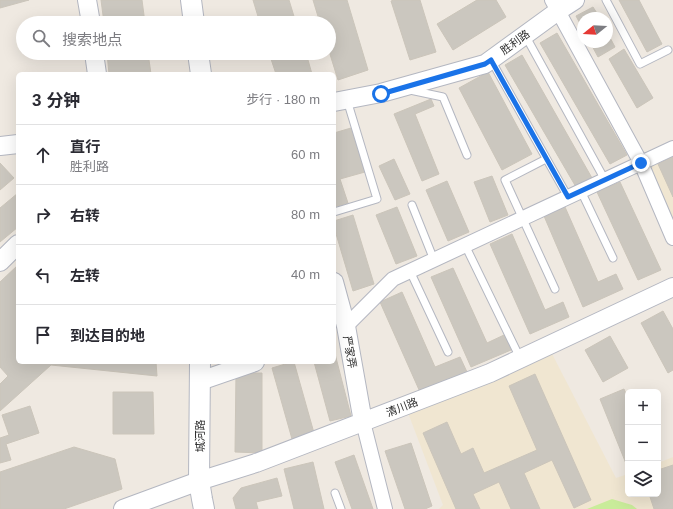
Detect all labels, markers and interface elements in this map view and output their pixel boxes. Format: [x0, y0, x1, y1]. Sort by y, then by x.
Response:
north arrow [577, 12, 613, 48]
search box [16, 16, 336, 60]
icon: search [30, 27, 52, 49]
street label: 胜利路 [498, 27, 532, 57]
text: 搜索地点 [62, 31, 122, 48]
route start [372, 85, 390, 103]
text: 3 分钟 [32, 91, 80, 110]
text: 步行 · 180 m [246, 92, 320, 107]
text: 直行 [70, 138, 100, 155]
icon: ahead [32, 144, 54, 166]
text: 60 m [291, 147, 320, 162]
route end [632, 154, 650, 172]
text: 胜利路 [70, 159, 109, 174]
icon: right [32, 204, 54, 226]
text: 右转 [70, 207, 100, 224]
text: 80 m [291, 207, 320, 222]
icon: left [32, 264, 54, 286]
text: 左转 [70, 267, 100, 284]
text: 40 m [291, 267, 320, 282]
icon: arrive [32, 324, 54, 346]
text: 到达目的地 [70, 327, 145, 344]
street label: 严家弄 [341, 335, 359, 369]
map controls [625, 389, 661, 497]
button: + [625, 389, 661, 425]
street label: 清川路 [384, 395, 420, 419]
street label: 城河路 [194, 420, 206, 453]
button: − [625, 425, 661, 461]
button: layers [625, 461, 661, 497]

